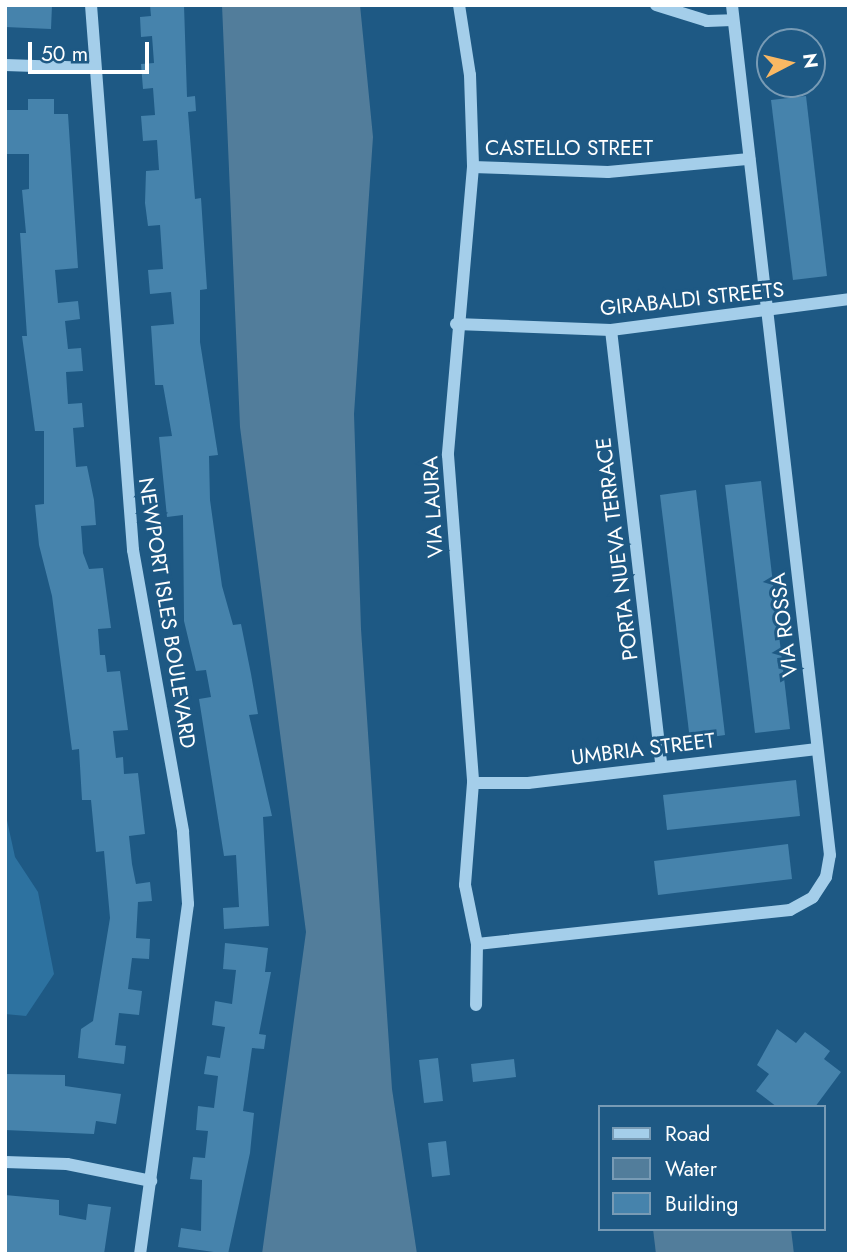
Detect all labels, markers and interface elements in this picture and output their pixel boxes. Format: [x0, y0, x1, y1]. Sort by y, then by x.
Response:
scale bar [32, 28, 152, 72]
north arrow [756, 28, 826, 98]
text: 50 m [41, 39, 88, 69]
text: N [796, 51, 825, 70]
street label: CASTELLO STREET [485, 135, 653, 161]
street label: GIRABALDI STREETS [599, 277, 785, 321]
street label: PORTA NUEVA TERRACE [591, 436, 643, 662]
street label: VIA LAURA [418, 455, 448, 559]
street label: NEWPORT ISLES BOULEVARD [133, 476, 201, 750]
street label: VIA ROSSA [765, 572, 803, 678]
street label: UMBRIA STREET [570, 728, 716, 770]
legend [598, 1105, 826, 1231]
text: Road [665, 1119, 710, 1149]
text: Water [665, 1154, 717, 1184]
text: Building [665, 1189, 738, 1219]

